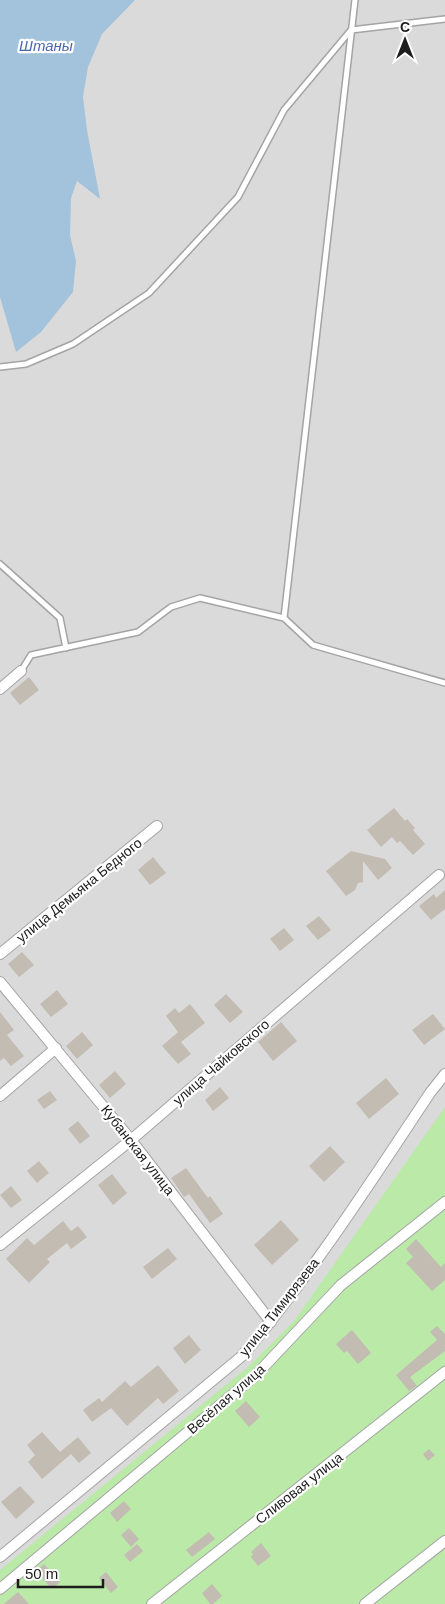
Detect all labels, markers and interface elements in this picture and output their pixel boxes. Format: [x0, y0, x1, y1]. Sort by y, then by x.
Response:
north arrow [380, 15, 430, 65]
text: С [400, 19, 410, 35]
water label: Штаны [19, 37, 73, 54]
street label: улица Демьяна Бедного [13, 834, 145, 945]
street label: улица Чайковского [170, 1016, 273, 1108]
street label: Кубанская улица [98, 1102, 178, 1198]
street label: улица Тимирязева [236, 1255, 322, 1359]
street label: Весёлая улица [184, 1361, 268, 1437]
street label: Сливовая улица [252, 1449, 346, 1527]
scale bar [18, 1556, 102, 1588]
text: 50 m [25, 1565, 58, 1582]

